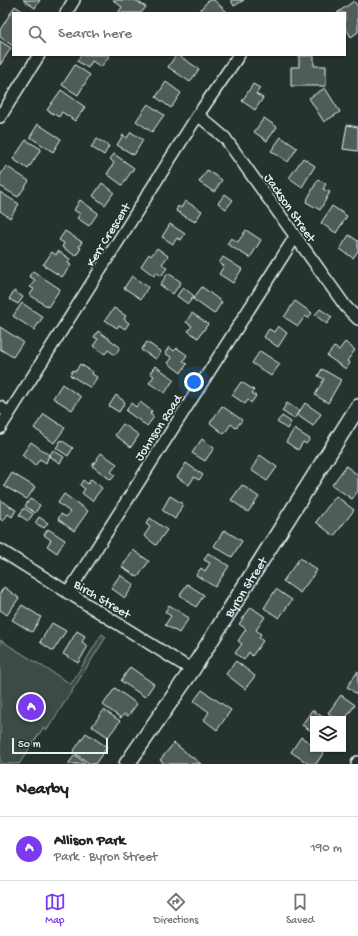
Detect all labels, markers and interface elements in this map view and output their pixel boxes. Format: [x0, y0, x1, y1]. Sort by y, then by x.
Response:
search box [12, 12, 346, 56]
icon: search [26, 23, 48, 45]
text: Search here [58, 25, 132, 43]
street label: Jackson Street [260, 171, 319, 247]
street label: Kerr Crescent [84, 199, 135, 270]
your location [184, 372, 204, 392]
street label: Johnson Road [132, 391, 187, 464]
street label: Byron Street [222, 554, 272, 622]
street label: Birch Street [70, 577, 134, 624]
pin: A [18, 692, 44, 722]
map controls [310, 716, 346, 752]
button: layers [310, 716, 346, 752]
scale bar [12, 736, 108, 755]
text: 50 m [18, 739, 40, 751]
text: Nearby [16, 780, 69, 800]
text: Allison Park [54, 832, 125, 850]
text: A [25, 841, 33, 856]
text: 190 m [311, 841, 342, 856]
text: Park · Byron Street [54, 850, 157, 865]
tab: Map [44, 891, 66, 927]
tab: Directions [154, 891, 198, 927]
tab: Saved [286, 891, 314, 927]

